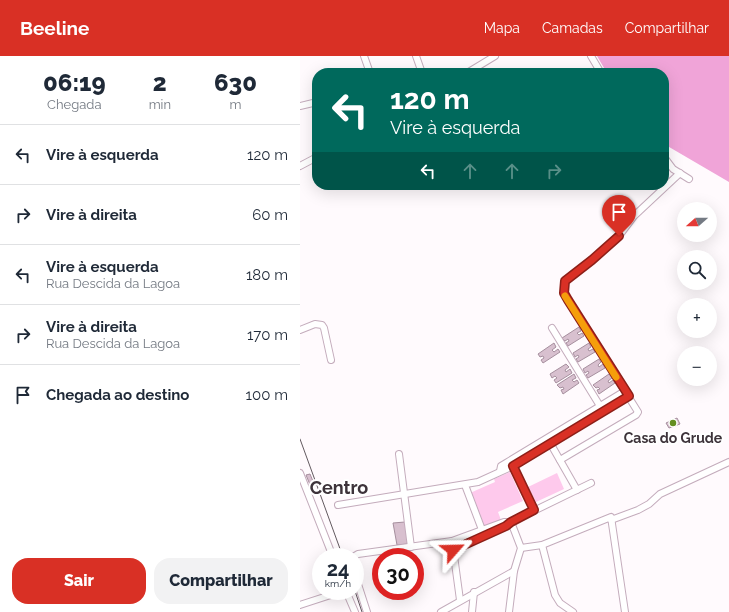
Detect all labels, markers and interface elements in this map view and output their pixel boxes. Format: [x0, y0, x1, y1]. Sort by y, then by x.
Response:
text: Beeline [20, 17, 89, 39]
text: Mapa [484, 20, 520, 36]
text: Camadas [542, 20, 603, 36]
text: Compartilhar [625, 20, 709, 36]
text: 06:19 [43, 68, 106, 97]
text: 2 [153, 68, 167, 97]
text: 630 [214, 68, 257, 97]
text: 120 m [390, 83, 470, 116]
icon: left [324, 84, 376, 136]
text: Chegada [47, 97, 102, 112]
text: min [149, 97, 171, 112]
text: m [230, 97, 241, 112]
text: Vire à esquerda [390, 117, 520, 138]
icon: left [12, 144, 34, 166]
text: Vire à esquerda [46, 146, 159, 164]
text: 120 m [247, 146, 288, 164]
icon: left [417, 160, 439, 182]
icon: ahead [459, 160, 481, 182]
icon: ahead [501, 160, 523, 182]
icon: right [543, 160, 565, 182]
pin [602, 195, 636, 236]
icon: arrive [608, 201, 630, 223]
north arrow [677, 202, 717, 242]
map controls [677, 202, 717, 386]
icon: right [12, 204, 34, 226]
text: Vire à direita [46, 206, 137, 224]
text: 60 m [252, 206, 288, 224]
button: search [677, 250, 717, 290]
text: Vire à esquerda [46, 258, 159, 276]
icon: left [12, 264, 34, 286]
text: 180 m [246, 266, 288, 284]
text: Rua Descida da Lagoa [46, 276, 180, 291]
button: + [677, 298, 717, 338]
text: Vire à direita [46, 318, 137, 336]
icon: right [12, 324, 34, 346]
text: 170 m [247, 326, 288, 344]
text: Rua Descida da Lagoa [46, 336, 180, 351]
button: − [677, 346, 717, 386]
icon: arrive [12, 384, 34, 406]
text: Chegada ao destino [46, 386, 189, 404]
text: 100 m [246, 386, 288, 404]
marker: Casa do Grude [668, 418, 678, 428]
place label: Casa do Grude [624, 430, 723, 446]
district label: Centro [310, 477, 368, 498]
position arrow [432, 529, 474, 571]
speed limit sign: 30 [372, 548, 424, 600]
text: 24 [327, 557, 349, 581]
button: Sair [12, 558, 146, 604]
button: Compartilhar [154, 558, 288, 604]
text: km/h [325, 578, 351, 589]

